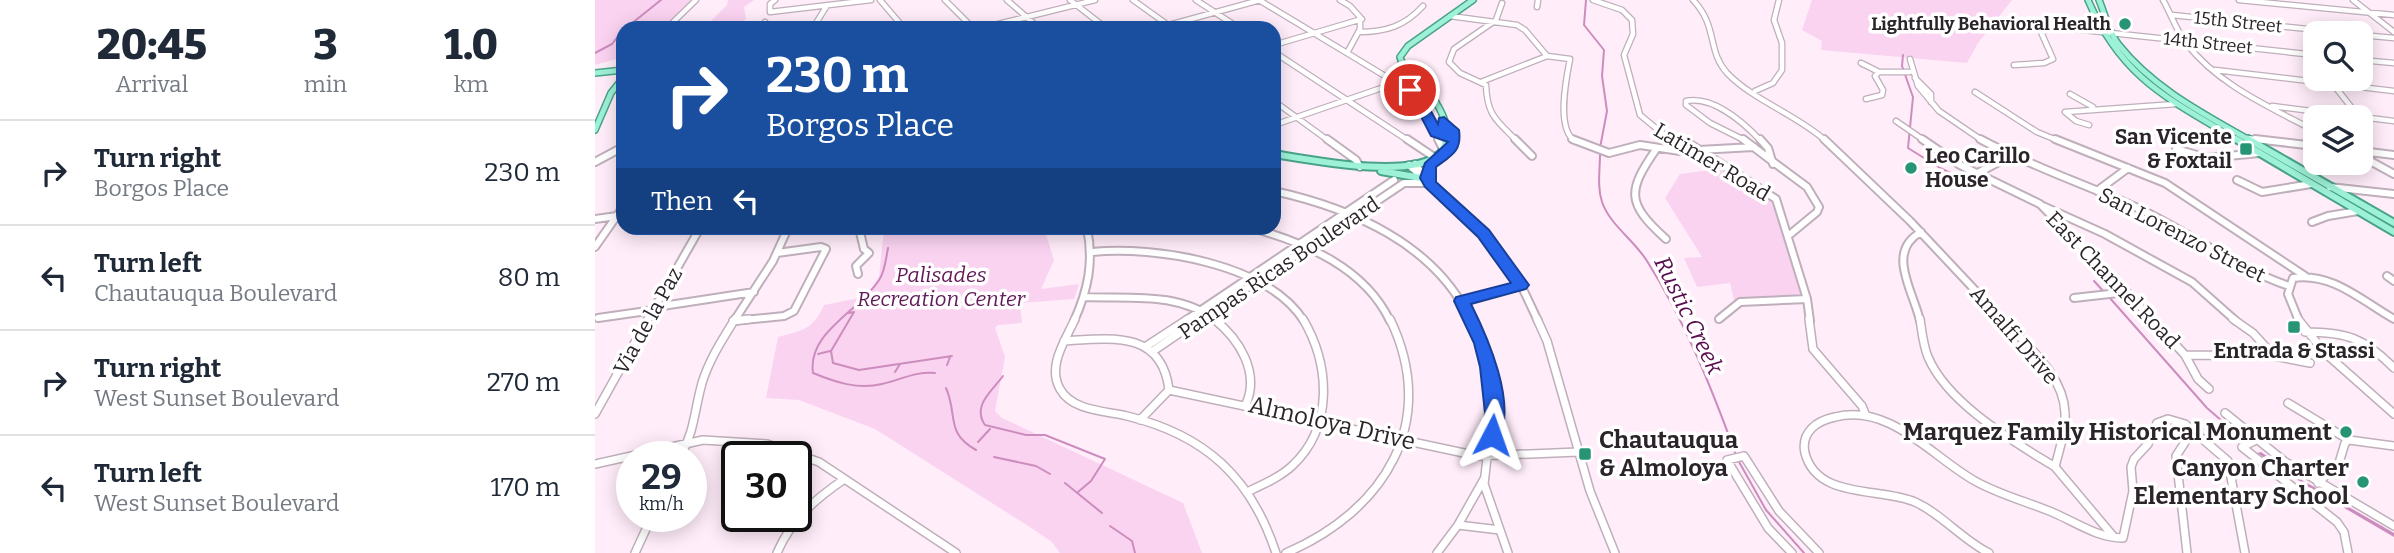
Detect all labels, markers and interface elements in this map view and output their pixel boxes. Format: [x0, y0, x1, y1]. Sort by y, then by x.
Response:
street label: 15th Street [2193, 6, 2284, 38]
place label: Lightfully Behavioral Health [1871, 13, 2112, 35]
marker: Lightfully Behavioral Health [2117, 16, 2133, 32]
text: 20:45 [97, 20, 207, 70]
text: 3 [313, 20, 338, 70]
text: 1.0 [444, 20, 498, 70]
map controls [2303, 21, 2373, 175]
button: search [2303, 21, 2373, 91]
street label: 14th Street [2162, 27, 2254, 59]
text: 230 m [766, 46, 909, 105]
icon: right [651, 49, 742, 140]
pin [1380, 60, 1440, 120]
text: Arrival [115, 70, 188, 98]
text: min [304, 70, 347, 98]
text: km [454, 70, 488, 98]
icon: arrive [1391, 71, 1429, 109]
button: layers [2303, 105, 2373, 175]
text: Borgos Place [766, 106, 954, 144]
street label: Latimer Road [1649, 117, 1775, 207]
place label: San Vicente & Foxtail [2115, 124, 2232, 174]
marker: San Vicente & Foxtail [2238, 141, 2254, 157]
text: Turn right [94, 143, 221, 174]
place label: Leo Carillo House [1925, 143, 2030, 193]
icon: right [35, 154, 73, 192]
text: 230 m [484, 157, 560, 188]
marker: Leo Carillo House [1903, 160, 1919, 176]
text: Borgos Place [94, 174, 229, 202]
icon: left [727, 182, 765, 220]
street label: San Lorenzo Street [2094, 182, 2270, 288]
text: Then [651, 186, 713, 217]
street label: Pampas Ricas Boulevard [1174, 191, 1384, 345]
street label: East Channel Road [2041, 206, 2185, 354]
text: Turn left [94, 248, 202, 279]
water label: Rustic Creek [1648, 252, 1730, 379]
icon: left [35, 259, 73, 297]
text: 80 m [498, 262, 560, 293]
park label: Palisades Recreation Center [857, 262, 1026, 312]
street label: Via de la Paz [608, 263, 688, 379]
text: Chautauqua Boulevard [94, 279, 337, 307]
street label: Amalfi Drive [1964, 281, 2064, 389]
marker: Entrada & Stassi [2286, 319, 2302, 335]
place label: Entrada & Stassi [2213, 338, 2375, 364]
text: Turn right [94, 353, 221, 384]
icon: right [35, 364, 73, 402]
text: 270 m [487, 367, 560, 398]
text: West Sunset Boulevard [94, 384, 339, 412]
street label: Almoloya Drive [1246, 390, 1418, 456]
position arrow [1455, 398, 1529, 472]
place label: Marquez Family Historical Monument [1903, 418, 2333, 446]
marker: Marquez Family Historical Monument [2338, 424, 2354, 440]
place label: Chautauqua & Almoloya [1599, 426, 1739, 482]
speed limit sign: 30 [721, 441, 812, 532]
marker: Chautauqua & Almoloya [1577, 446, 1593, 462]
place label: Canyon Charter Elementary School [2133, 454, 2350, 510]
text: 29 [641, 456, 682, 498]
text: Turn left [94, 458, 202, 489]
icon: left [35, 469, 73, 507]
text: 170 m [490, 472, 560, 503]
marker: Canyon Charter Elementary School [2355, 474, 2371, 490]
text: West Sunset Boulevard [94, 489, 339, 517]
text: km/h [639, 493, 684, 515]

